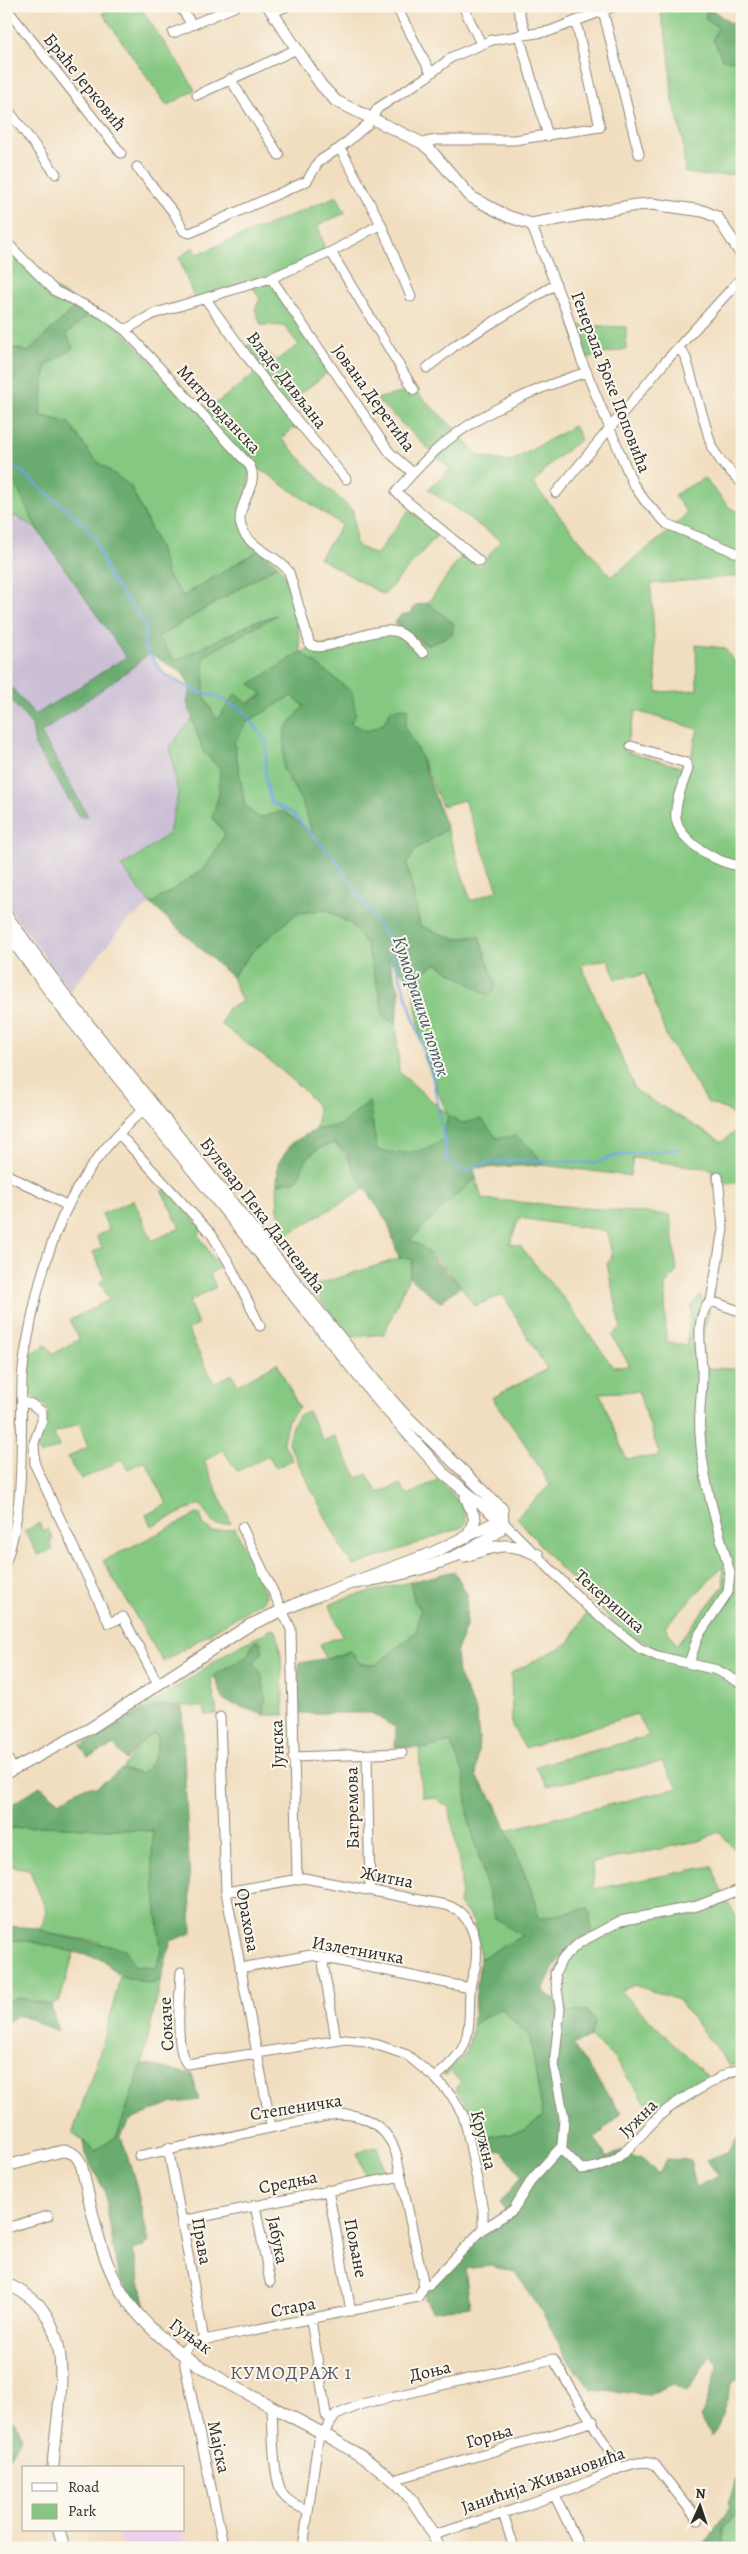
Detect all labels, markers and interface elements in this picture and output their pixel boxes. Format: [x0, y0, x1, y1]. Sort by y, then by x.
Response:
street label: Браће Јерковић [38, 28, 132, 136]
street label: Генерала Ђоке Поповића [565, 288, 657, 477]
street label: Владе Дивљана [241, 326, 333, 434]
street label: Јована Деретића [327, 339, 422, 457]
street label: Митровданска [172, 359, 267, 459]
water label: Кумодрашки поток [386, 933, 456, 1080]
street label: Булевар Пека Дапчевића [195, 1132, 332, 1298]
street label: Текеришка [570, 1564, 651, 1639]
street label: Јунска [264, 1718, 290, 1769]
street label: Багремова [339, 1766, 365, 1849]
street label: Житна [358, 1860, 416, 1894]
street label: Орахова [231, 1886, 266, 1955]
street label: Излетничка [310, 1930, 407, 1970]
street label: Сокаче [153, 1996, 179, 2052]
street label: Степеничка [248, 2088, 344, 2126]
street label: Јужна [613, 2093, 663, 2143]
street label: Кружна [465, 2108, 503, 2173]
street label: Средња [257, 2164, 320, 2199]
street label: Јабука [262, 2214, 295, 2267]
street label: Права [186, 2216, 218, 2267]
street label: Пољане [338, 2216, 374, 2280]
street label: Стара [268, 2291, 318, 2323]
street label: Гуњак [165, 2312, 217, 2360]
street label: Доња [407, 2354, 454, 2387]
district label: КУМОДРАЖ 1 [230, 2360, 352, 2386]
street label: Горња [463, 2418, 516, 2454]
street label: Мајска [202, 2419, 236, 2476]
street label: Јанићија Живановића [458, 2440, 629, 2519]
legend [22, 2466, 185, 2532]
text: Road [68, 2477, 100, 2497]
north arrow [676, 2482, 726, 2532]
text: N [695, 2484, 706, 2503]
text: Park [68, 2501, 97, 2521]

